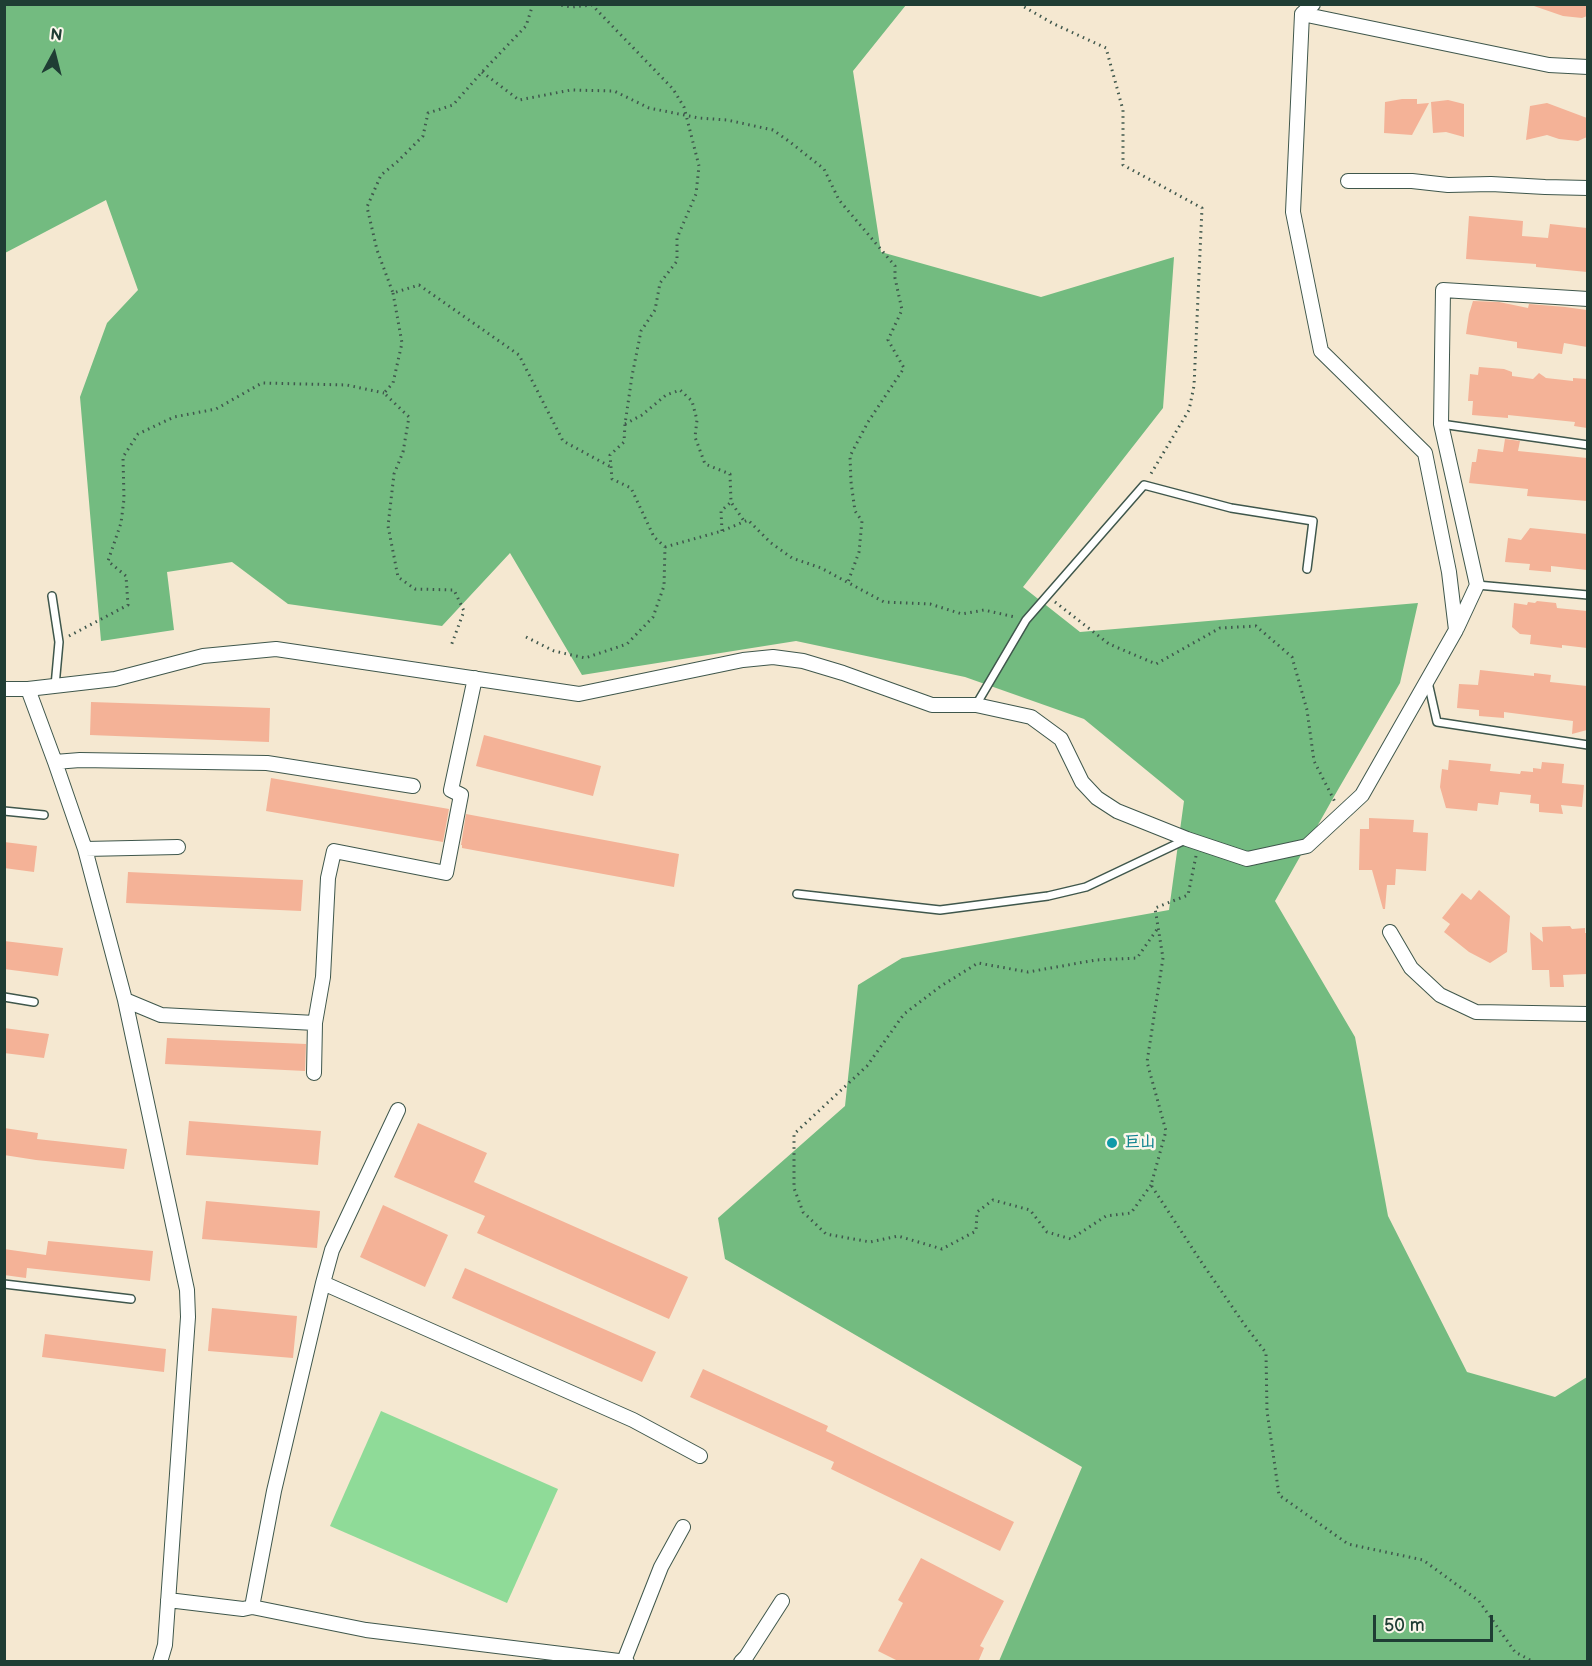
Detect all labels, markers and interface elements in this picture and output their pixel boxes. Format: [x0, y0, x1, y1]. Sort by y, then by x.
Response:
north arrow [24, 24, 84, 84]
text: N [49, 25, 63, 46]
place label: 巨山 [1124, 1133, 1156, 1153]
marker: 巨山 [1105, 1136, 1119, 1150]
scale bar [1376, 1603, 1496, 1641]
text: 50 m [1384, 1615, 1425, 1636]

